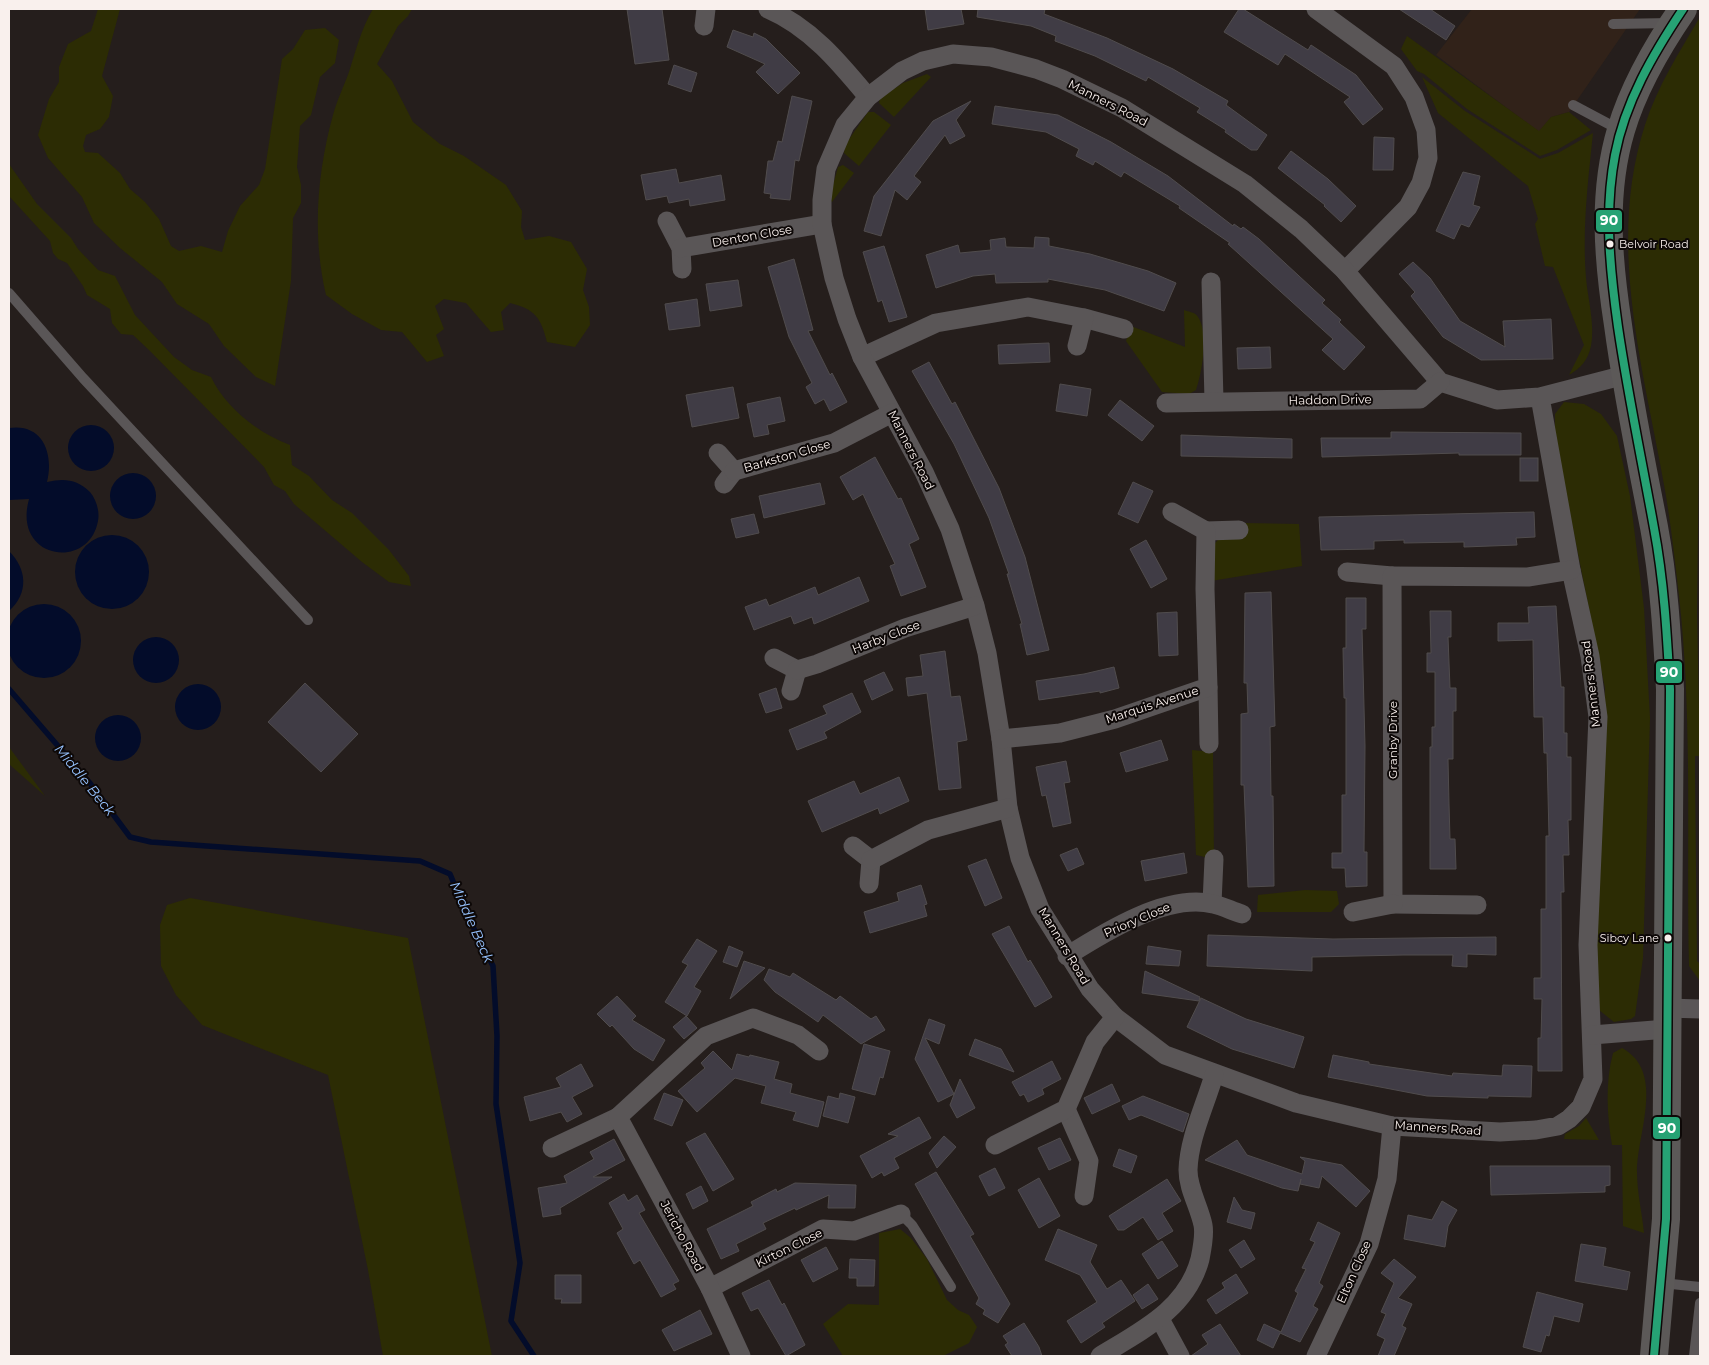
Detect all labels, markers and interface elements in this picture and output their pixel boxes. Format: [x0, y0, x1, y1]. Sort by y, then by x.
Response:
street label: Manners Road [1066, 76, 1150, 129]
line badge: 90 [1595, 209, 1623, 233]
text: 90 [1600, 211, 1618, 229]
street label: Denton Close [711, 221, 793, 250]
place label: Belvoir Road [1619, 237, 1689, 251]
marker: Belvoir Road [1605, 239, 1615, 249]
street label: Haddon Drive [1288, 391, 1372, 408]
street label: Manners Road [885, 408, 938, 492]
street label: Barkston Close [742, 436, 832, 475]
street label: Harby Close [850, 617, 922, 656]
street label: Manners Road [1578, 640, 1603, 728]
line badge: 90 [1655, 660, 1683, 684]
text: 90 [1660, 663, 1678, 681]
street label: Marquis Avenue [1103, 682, 1200, 727]
street label: Granby Drive [1385, 701, 1400, 779]
water label: Middle Beck [51, 740, 120, 820]
water label: Middle Beck [446, 879, 498, 966]
street label: Priory Close [1101, 899, 1172, 940]
street label: Manners Road [1036, 905, 1093, 987]
place label: Sibcy Lane [1600, 931, 1659, 945]
marker: Sibcy Lane [1663, 933, 1673, 943]
line badge: 90 [1652, 1116, 1681, 1140]
street label: Manners Road [1394, 1117, 1482, 1138]
text: 90 [1658, 1119, 1676, 1137]
street label: Jericho Road [657, 1197, 707, 1274]
street label: Kirton Close [753, 1225, 825, 1270]
street label: Elton Close [1333, 1238, 1374, 1305]

